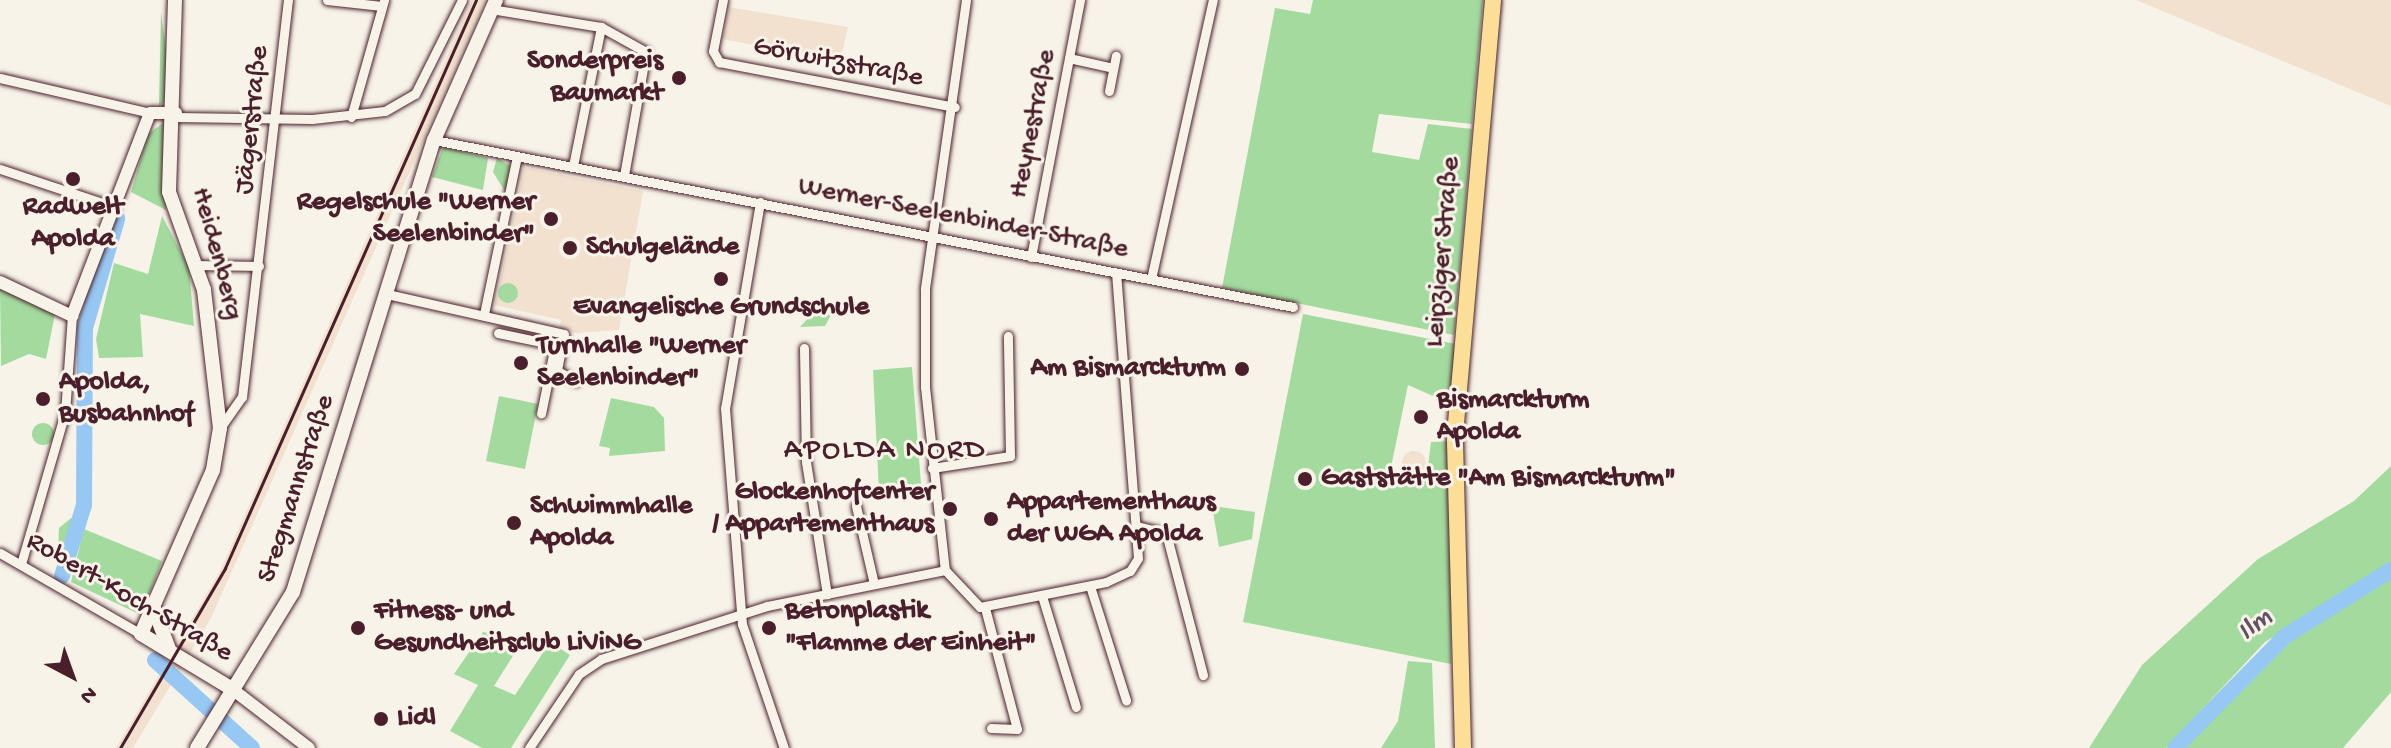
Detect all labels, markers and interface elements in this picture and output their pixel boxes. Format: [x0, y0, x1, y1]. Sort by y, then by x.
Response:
street label: Görwitzstraße [750, 30, 926, 96]
street label: Jägerstraße [228, 44, 278, 196]
place label: Sonderpreis Baumarkt [527, 45, 663, 111]
street label: Heynestraße [1003, 47, 1065, 201]
marker: Sonderpreis Baumarkt [670, 69, 688, 87]
street label: Leipziger Straße [1419, 155, 1469, 349]
marker: Radwelt Apolda [64, 170, 82, 188]
street label: Werner-Seelenbinder-Straße [795, 171, 1131, 267]
street label: Heidenberg [182, 184, 250, 324]
place label: Regelschule "Werner Seelenbinder" [297, 186, 535, 252]
place label: Radwelt Apolda [23, 191, 123, 257]
marker: Regelschule "Werner Seelenbinder" [542, 210, 560, 228]
place label: Schulgelände [586, 231, 739, 265]
marker: Schulgelände [561, 239, 579, 257]
marker: Evangelische Grundschule [712, 270, 730, 288]
place label: Evangelische Grundschule [573, 291, 869, 325]
place label: Turnhalle "Werner Seelenbinder" [537, 330, 746, 396]
place label: Am Bismarckturm [1031, 352, 1226, 386]
marker: Turnhalle "Werner Seelenbinder" [512, 354, 530, 372]
marker: Am Bismarckturm [1233, 360, 1251, 378]
place label: Apolda, Busbahnhof [59, 366, 194, 432]
place label: Bismarckturm Apolda [1437, 384, 1589, 450]
marker: Apolda, Busbahnhof [34, 390, 52, 408]
street label: Stegmannstraße [251, 391, 343, 587]
marker: Bismarckturm Apolda [1412, 408, 1430, 426]
district label: APOLDA NORD [784, 434, 986, 470]
place label: Gaststätte "Am Bismarckturm" [1321, 462, 1676, 496]
marker: Gaststätte "Am Bismarckturm" [1296, 470, 1314, 488]
place label: Glockenhofcenter / Appartementhaus [712, 476, 934, 542]
place label: Appartementhaus der WGA Apolda [1007, 486, 1216, 552]
place label: Schwimmhalle Apolda [530, 490, 692, 556]
marker: Glockenhofcenter / Appartementhaus [941, 500, 959, 518]
marker: Appartementhaus der WGA Apolda [982, 510, 1000, 528]
marker: Schwimmhalle Apolda [505, 514, 523, 532]
street label: Robert-Koch-Straße [20, 525, 238, 671]
place label: Fitness- und Gesundheitsclub LiViNG [374, 595, 641, 661]
place label: Betonplastik "Flamme der Einheit" [785, 595, 1036, 661]
water label: Ilm [2231, 601, 2281, 651]
marker: Fitness- und Gesundheitsclub LiViNG [349, 619, 367, 637]
marker: Betonplastik "Flamme der Einheit" [760, 619, 778, 637]
north arrow [32, 636, 112, 716]
text: N [74, 680, 102, 709]
place label: Lidl [397, 702, 436, 736]
marker: Lidl [372, 710, 390, 728]

